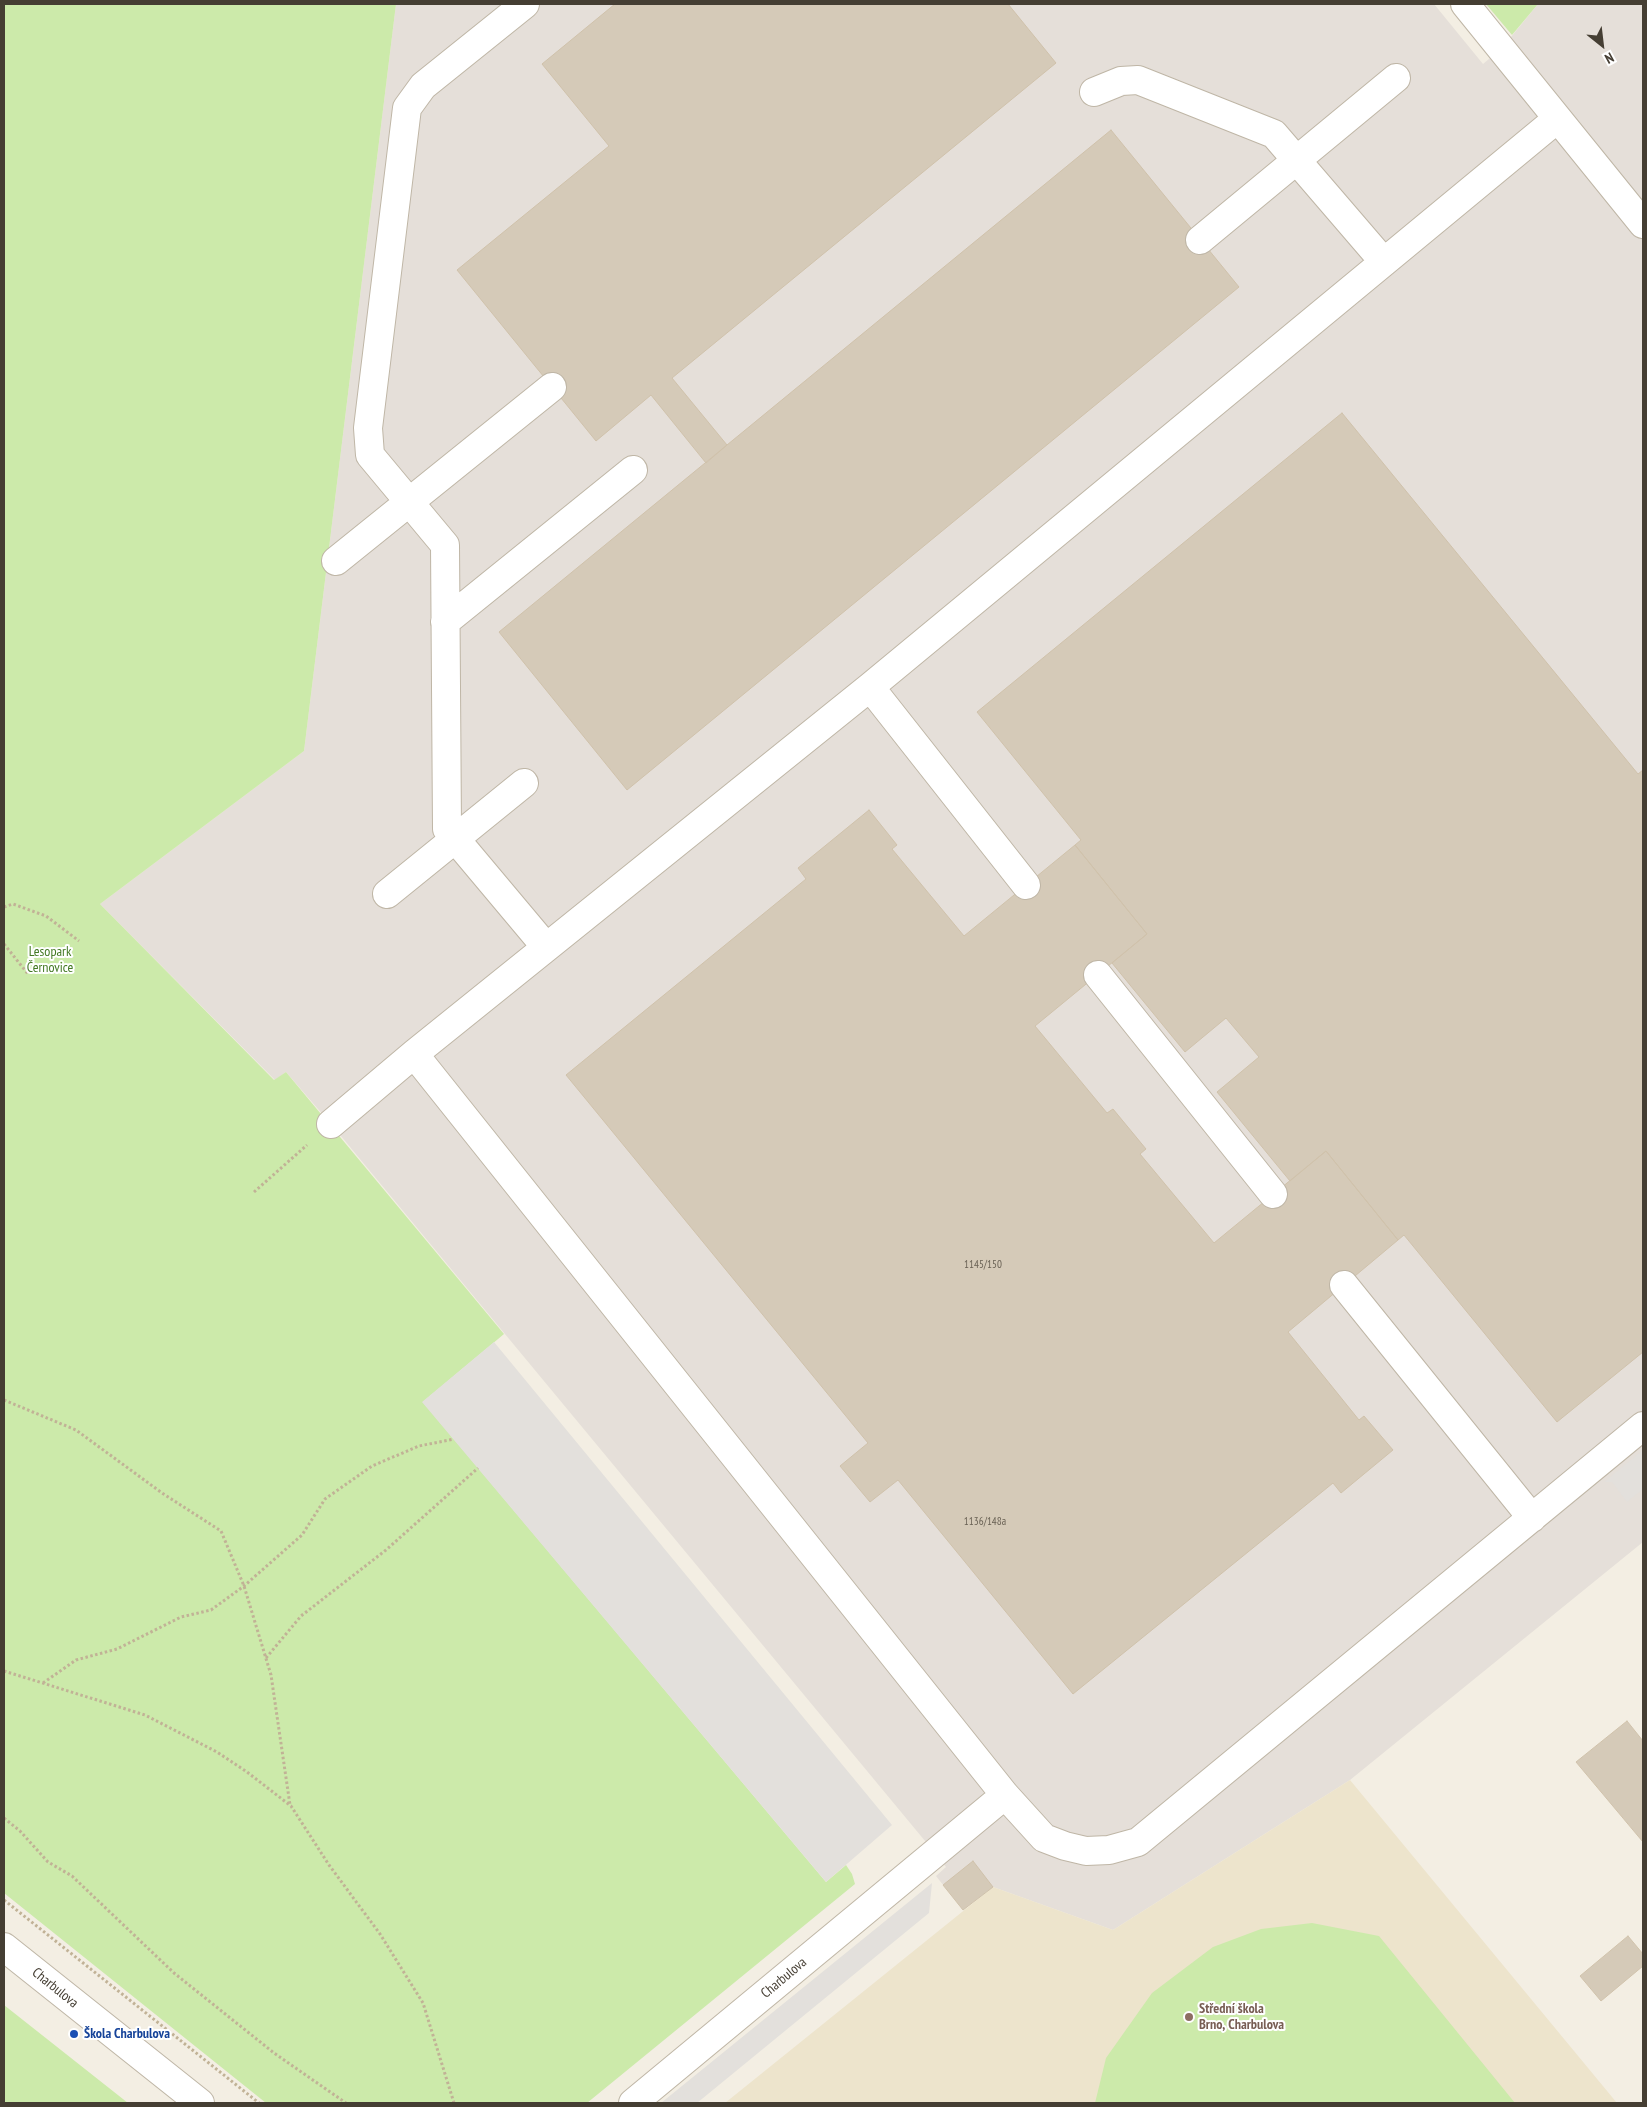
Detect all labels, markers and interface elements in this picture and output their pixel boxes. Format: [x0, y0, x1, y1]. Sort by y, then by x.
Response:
north arrow [1577, 20, 1627, 70]
text: N [1602, 48, 1617, 68]
park label: Lesopark Černovice [27, 944, 73, 976]
house number: 1145/150 [964, 1258, 1002, 1272]
house number: 1136/148a [964, 1515, 1006, 1529]
street label: Charbulova [758, 1954, 810, 2002]
street label: Charbulova [29, 1964, 81, 2012]
place label: Střední škola Brno, Charbulova [1199, 2001, 1284, 2034]
marker: Střední škola Brno, Charbulova [1183, 2011, 1195, 2023]
place label: Škola Charbulova [84, 2026, 170, 2042]
marker: Škola Charbulova [68, 2028, 80, 2040]

